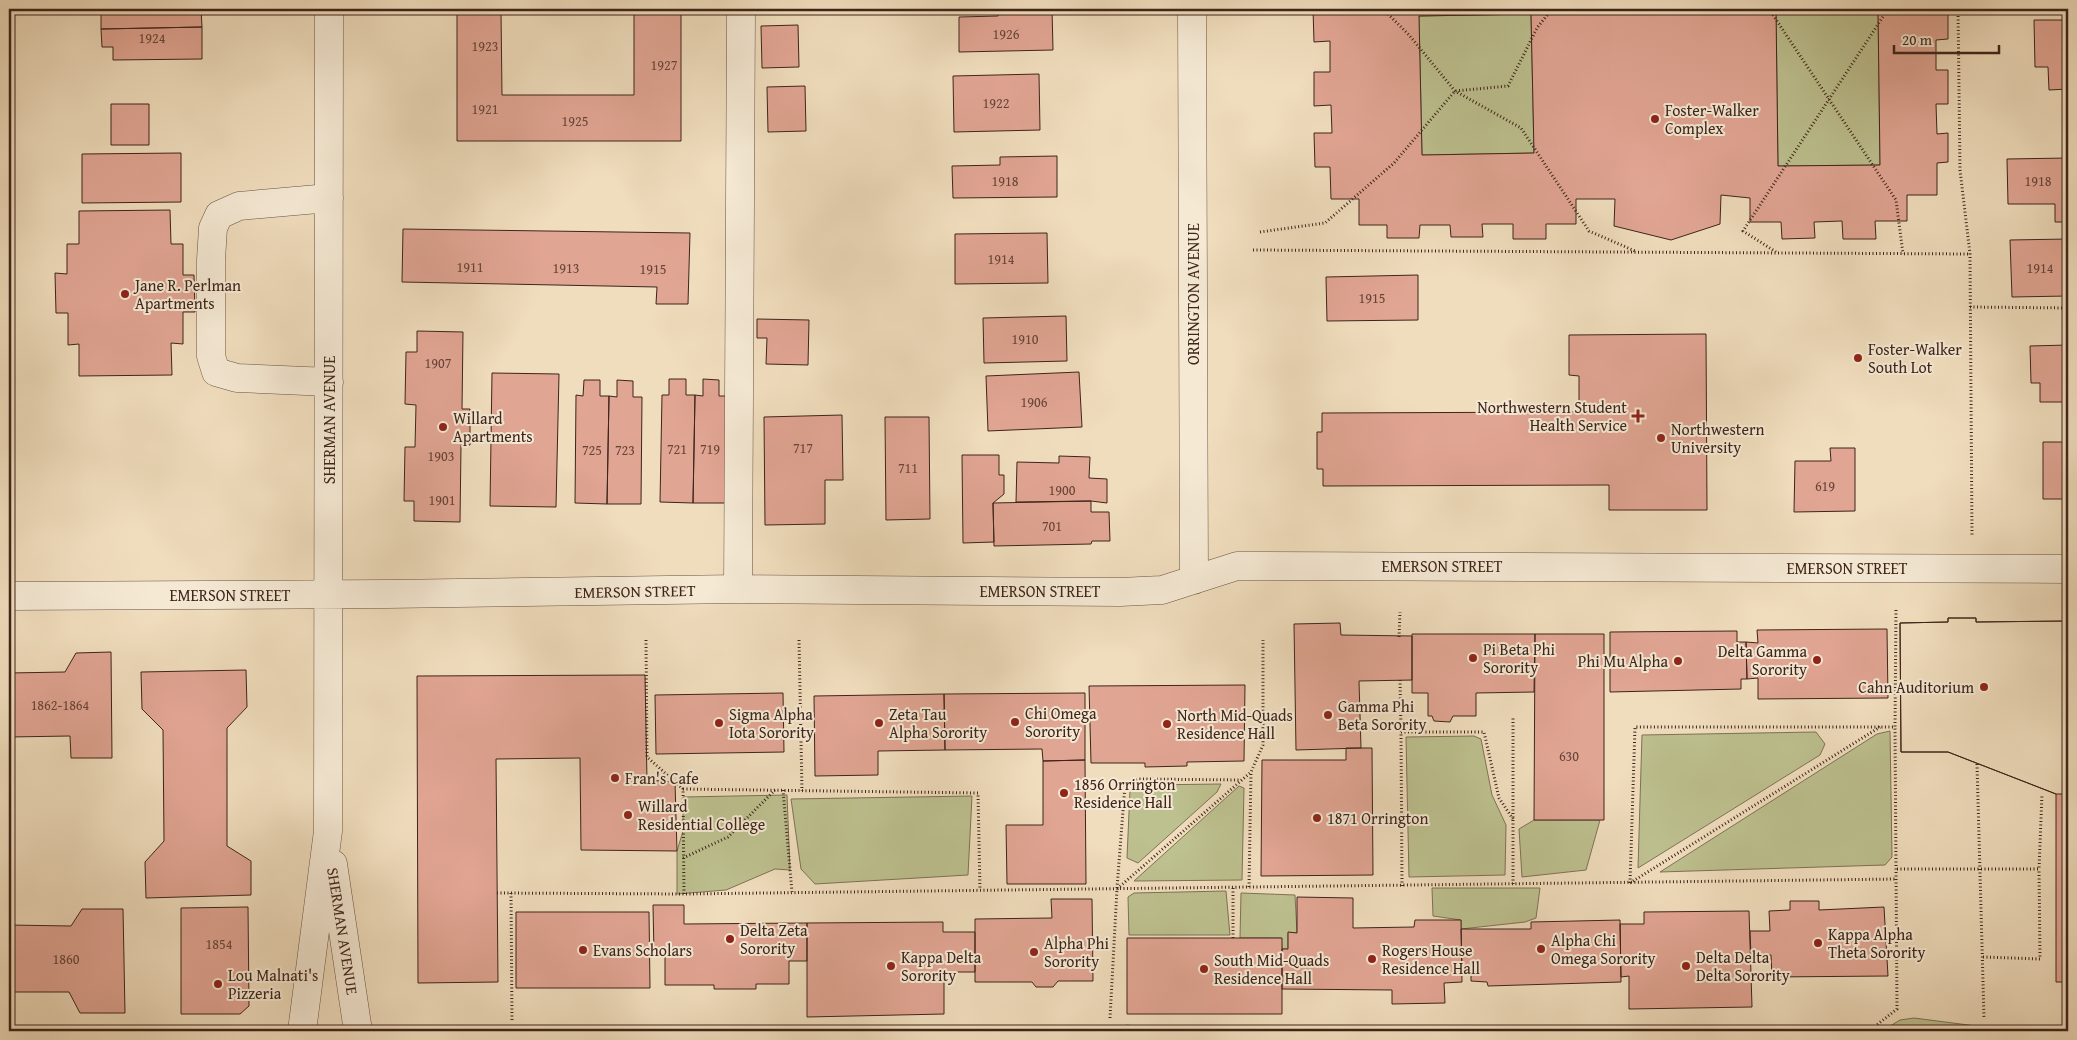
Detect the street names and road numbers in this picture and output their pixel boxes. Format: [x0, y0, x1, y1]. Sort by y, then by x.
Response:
street label: ORRINGTON AVENUE [1181, 223, 1205, 365]
street label: SHERMAN AVENUE [317, 356, 341, 484]
street label: EMERSON STREET [1381, 554, 1503, 578]
street label: EMERSON STREET [1786, 556, 1908, 580]
street label: EMERSON STREET [574, 578, 696, 604]
street label: EMERSON STREET [979, 579, 1101, 603]
street label: EMERSON STREET [169, 583, 291, 607]
street label: SHERMAN AVENUE [321, 866, 365, 996]

